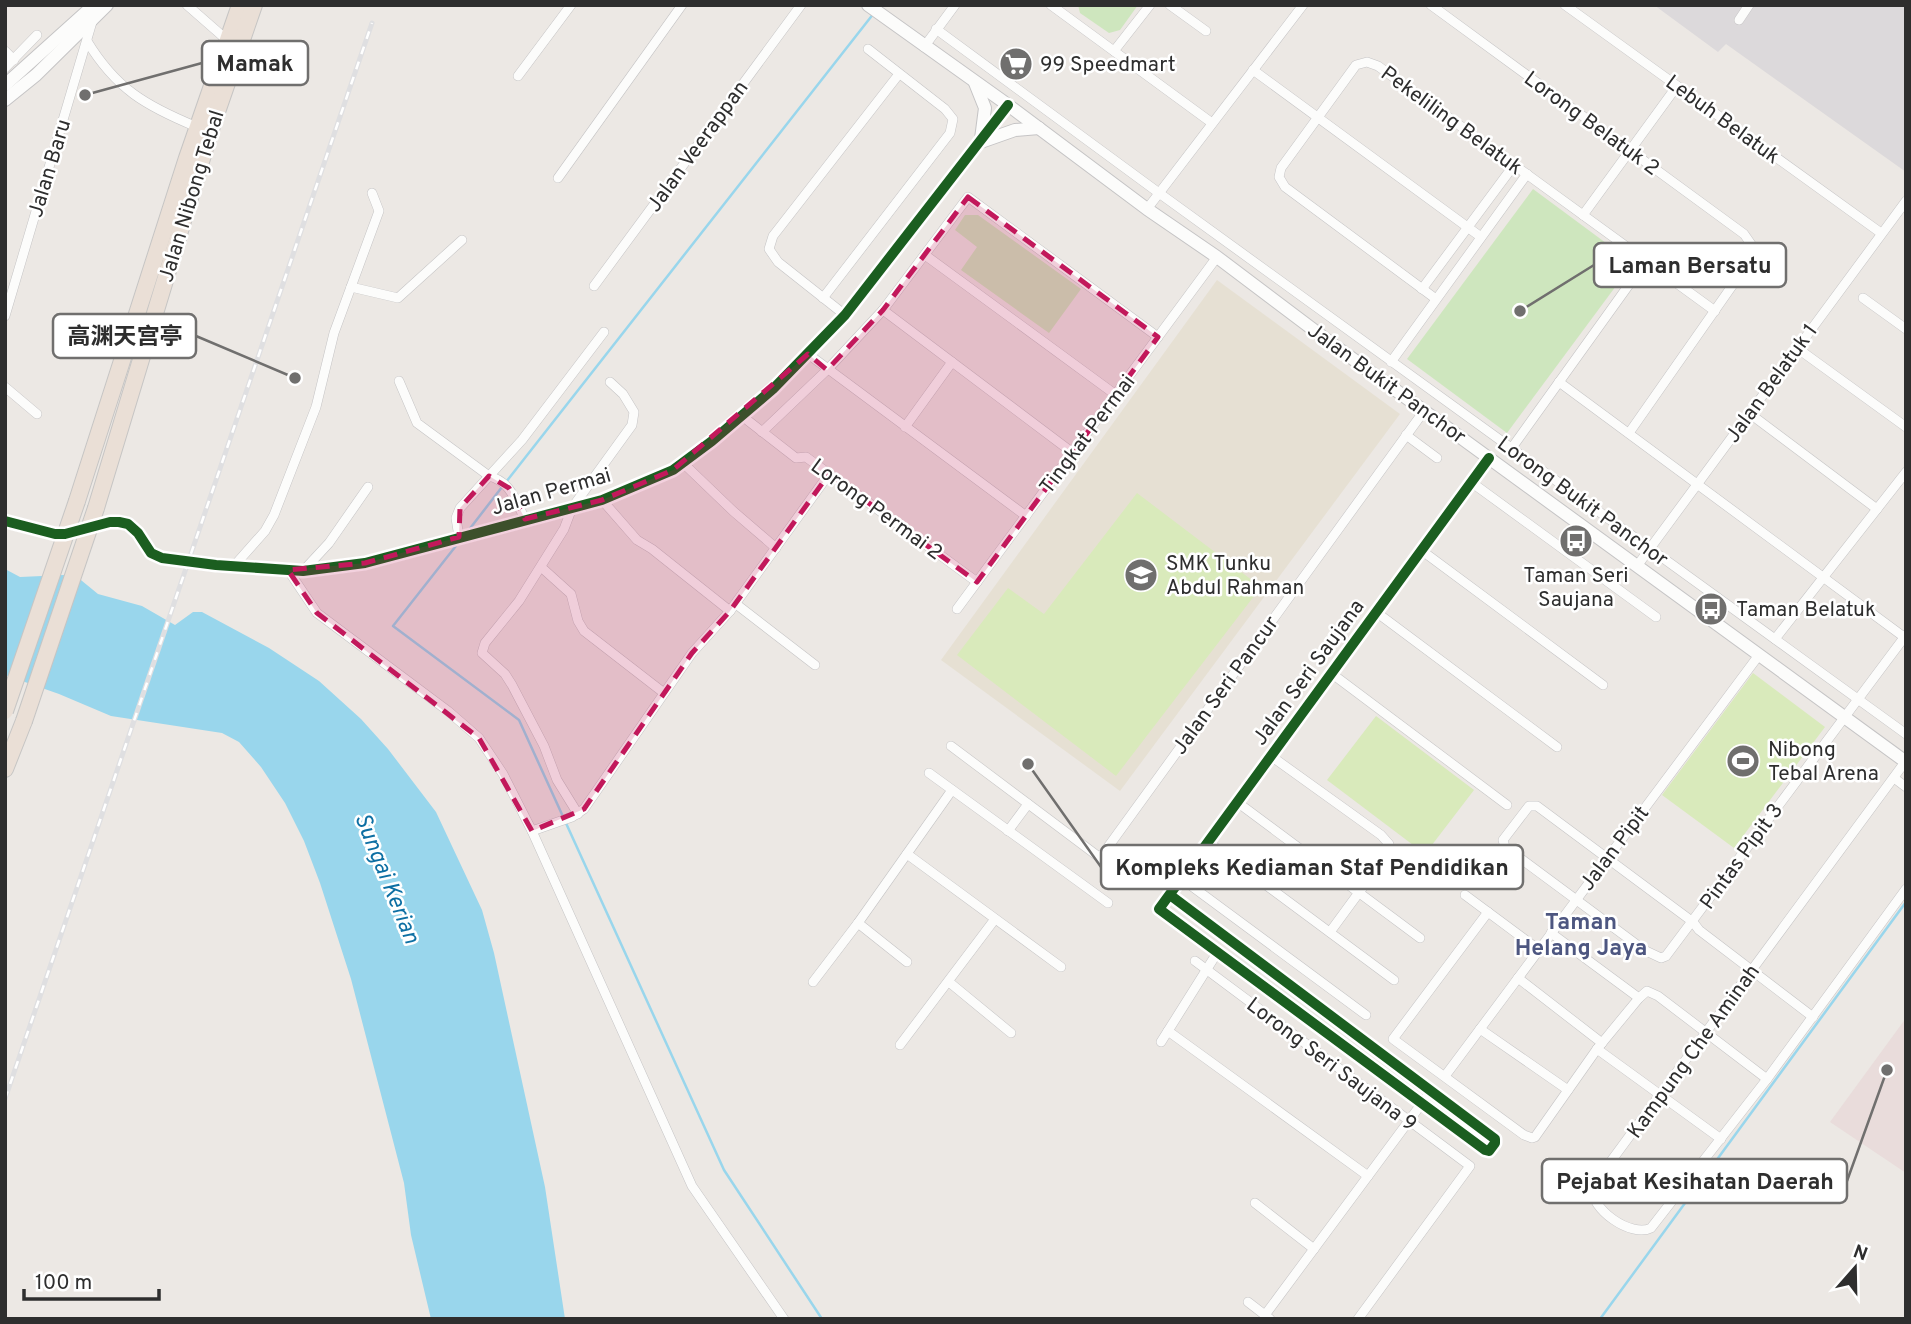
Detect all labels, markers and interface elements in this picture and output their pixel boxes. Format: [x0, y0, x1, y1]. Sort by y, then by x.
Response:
callout: Mamak [202, 41, 308, 85]
supermarket icon: 99 Speedmart [997, 45, 1035, 83]
text: Mamak [216, 51, 294, 80]
place label: 99 Speedmart [1040, 52, 1176, 79]
street label: Pekeliling Belatuk [1375, 61, 1527, 182]
street label: Lorong Belatuk 2 [1518, 66, 1664, 183]
street label: Lebuh Belatuk [1659, 70, 1785, 171]
street label: Jalan Veerappan [641, 76, 755, 218]
street label: Jalan Nibong Tebal [153, 107, 231, 286]
street label: Jalan Baru [23, 116, 78, 221]
callout: Laman Bersatu [1594, 243, 1786, 287]
text: Laman Bersatu [1608, 253, 1772, 282]
callout: 高渊天宫亭 [53, 314, 196, 358]
street label: Jalan Bukit Panchor [1301, 318, 1471, 451]
street label: Jalan Belatuk 1 [1720, 319, 1825, 449]
text: 高渊天宫亭 [68, 324, 183, 353]
street label: Tingkat Permai [1034, 370, 1142, 500]
street label: Lorong Bukit Panchor [1491, 431, 1673, 573]
street label: Lorong Permai 2 [805, 453, 947, 567]
street label: Jalan Permai [488, 462, 614, 522]
bus stop icon: Taman Seri Saujana [1557, 522, 1595, 560]
place label: SMK Tunku Abdul Rahman [1166, 551, 1304, 602]
school or university icon: SMK Tunku Abdul Rahman [1122, 556, 1160, 594]
place label: Taman Seri Saujana [1523, 563, 1629, 614]
bus stop icon: Taman Belatuk [1692, 590, 1730, 628]
street label: Jalan Seri Saujana [1247, 595, 1371, 751]
place label: Taman Belatuk [1736, 597, 1876, 624]
street label: Jalan Seri Pancur [1167, 611, 1286, 760]
place label: Nibong Tebal Arena [1768, 737, 1879, 788]
sports icon: Nibong Tebal Arena [1724, 742, 1762, 780]
street label: Pintas Pipit 3 [1695, 798, 1790, 915]
street label: Jalan Pipit [1574, 801, 1656, 897]
water label: Sungai Kerian [346, 809, 425, 949]
callout: Kompleks Kediaman Staf Pendidikan [1101, 845, 1523, 889]
text: Kompleks Kediaman Staf Pendidikan [1115, 855, 1509, 884]
district label: Taman Helang Jaya [1515, 909, 1647, 964]
street label: Kampung Che Aminah [1622, 959, 1767, 1144]
street label: Lorong Seri Saujana 9 [1240, 992, 1422, 1138]
callout: Pejabat Kesihatan Daerah [1542, 1159, 1847, 1203]
text: Pejabat Kesihatan Daerah [1556, 1169, 1834, 1198]
north arrow [1820, 1233, 1890, 1303]
text: N [1850, 1240, 1871, 1268]
scale bar [24, 1258, 159, 1302]
text: 100 m [35, 1270, 92, 1297]

